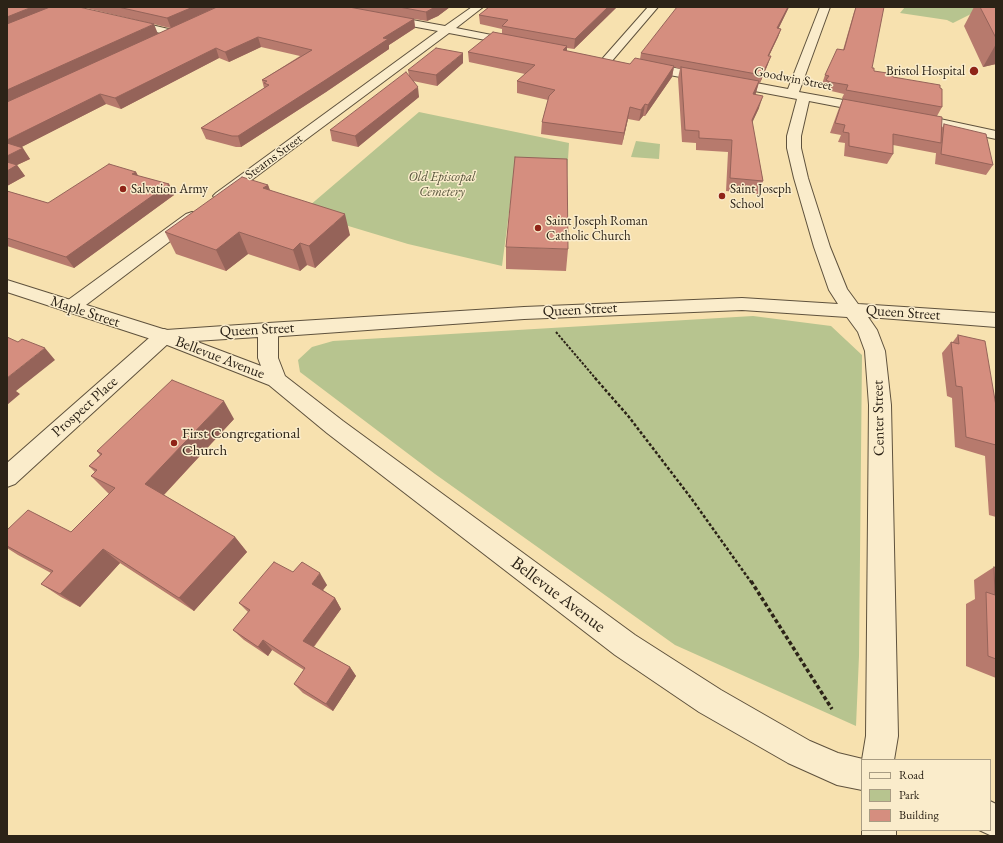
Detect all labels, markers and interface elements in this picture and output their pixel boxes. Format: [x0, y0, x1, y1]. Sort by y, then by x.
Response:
place label: Bristol Hospital [886, 63, 965, 79]
street label: Goodwin Street [753, 64, 833, 94]
marker: Bristol Hospital [968, 65, 980, 77]
street label: Stearns Street [242, 131, 306, 183]
park label: Old Episcopal Cemetery [408, 169, 476, 200]
place label: Salvation Army [131, 181, 208, 197]
place label: Saint Joseph School [730, 181, 791, 212]
marker: Salvation Army [118, 184, 128, 194]
marker: Saint Joseph School [717, 191, 727, 201]
place label: Saint Joseph Roman Catholic Church [546, 213, 648, 244]
marker: Saint Joseph Roman Catholic Church [533, 223, 543, 233]
street label: Maple Street [48, 292, 122, 332]
street label: Queen Street [542, 299, 618, 321]
street label: Queen Street [865, 301, 941, 325]
street label: Queen Street [219, 319, 295, 341]
street label: Bellevue Avenue [173, 333, 267, 383]
street label: Prospect Place [48, 373, 122, 441]
street label: Center Street [869, 380, 889, 456]
place label: First Congregational Church [182, 425, 300, 460]
marker: First Congregational Church [169, 438, 179, 448]
street label: Bellevue Avenue [506, 552, 610, 638]
legend [861, 759, 991, 831]
text: Road [899, 767, 924, 783]
text: Park [899, 787, 919, 803]
text: Building [899, 807, 939, 823]

